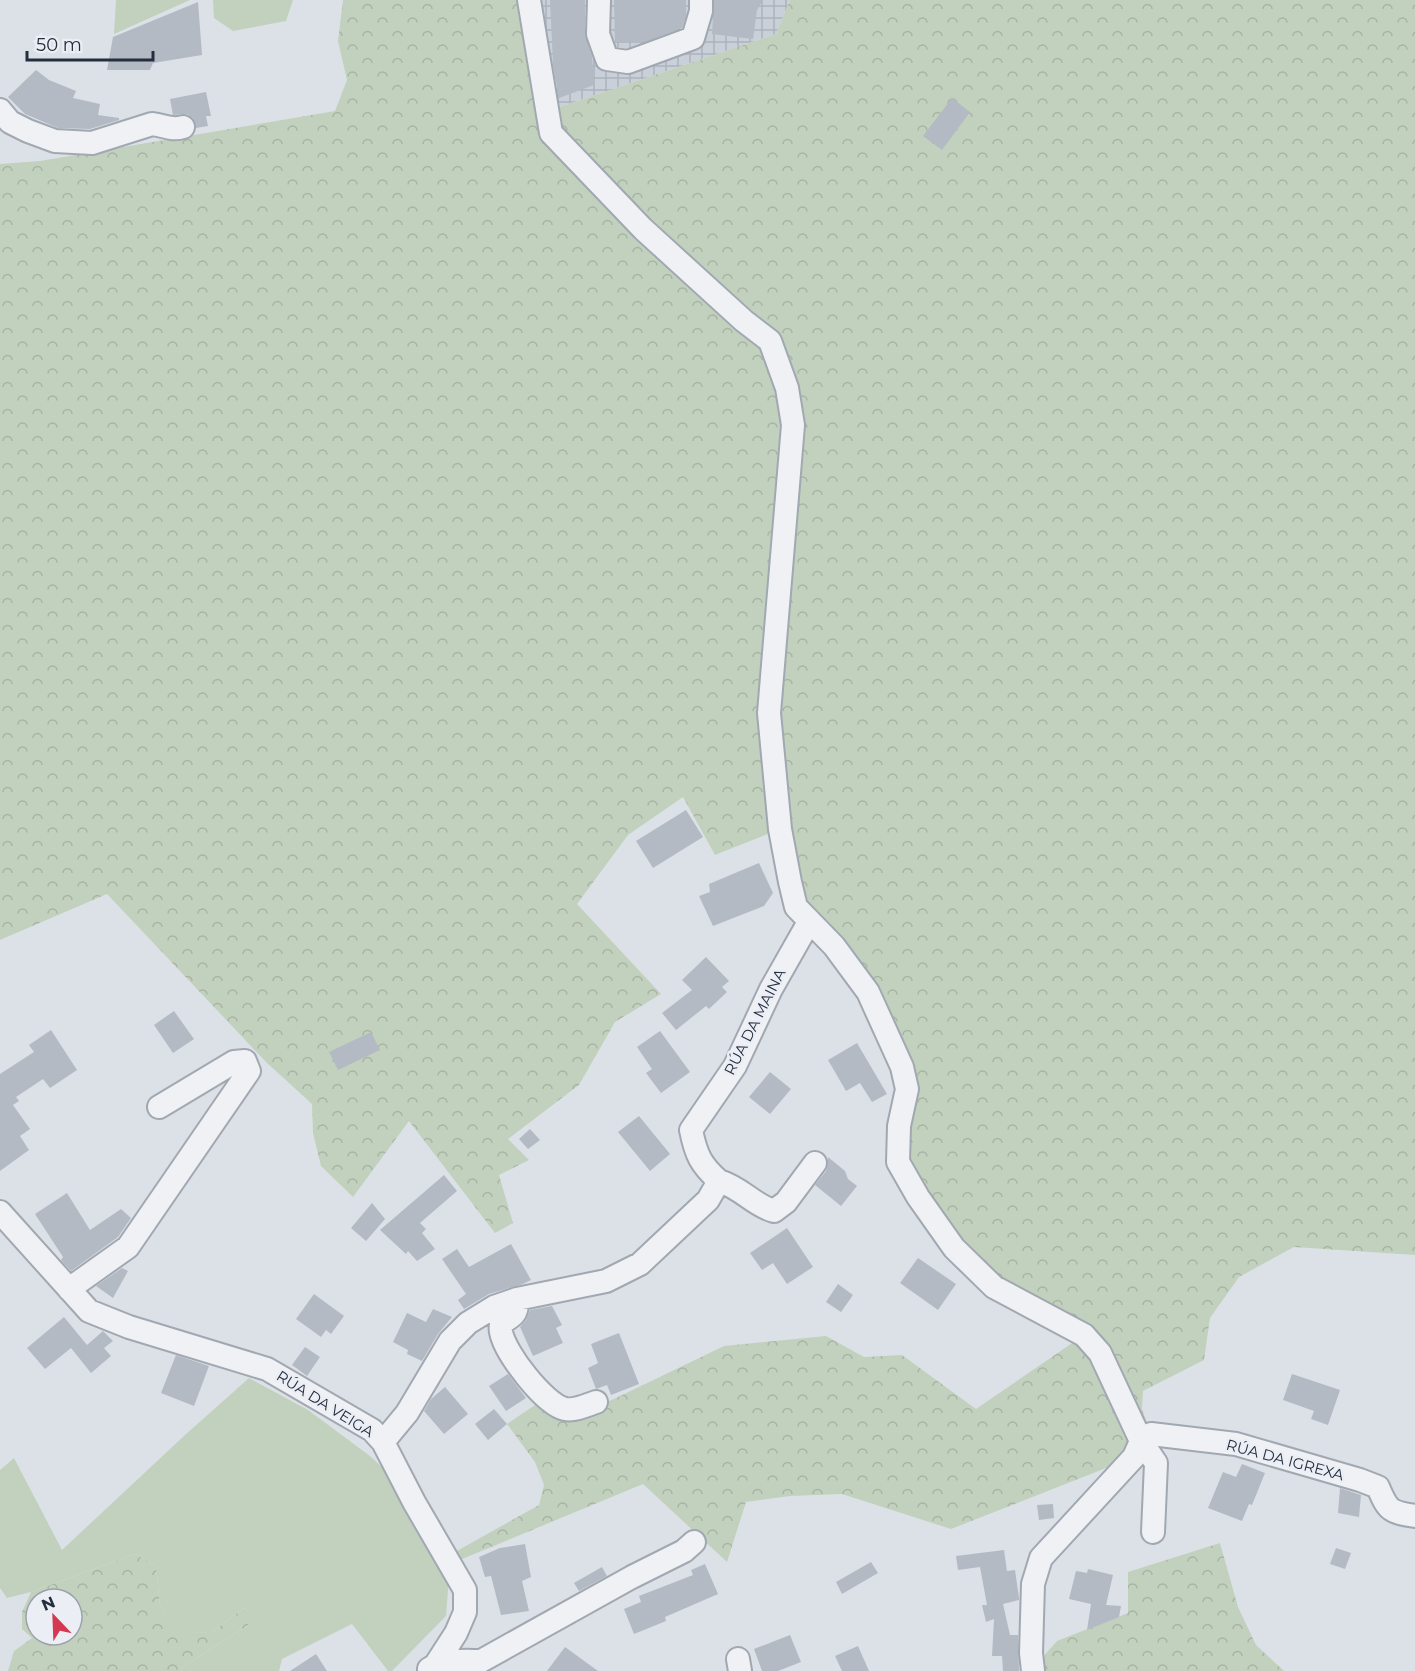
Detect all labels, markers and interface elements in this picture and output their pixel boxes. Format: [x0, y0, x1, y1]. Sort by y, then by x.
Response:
scale bar [27, 24, 153, 62]
text: 50 m [36, 34, 82, 56]
street label: RÚA DA MAINA [720, 965, 790, 1078]
street label: RÚA DA VEIGA [273, 1366, 378, 1441]
street label: RÚA DA IGREXA [1224, 1435, 1346, 1484]
north arrow [24, 1587, 84, 1647]
text: N [39, 1592, 58, 1615]

